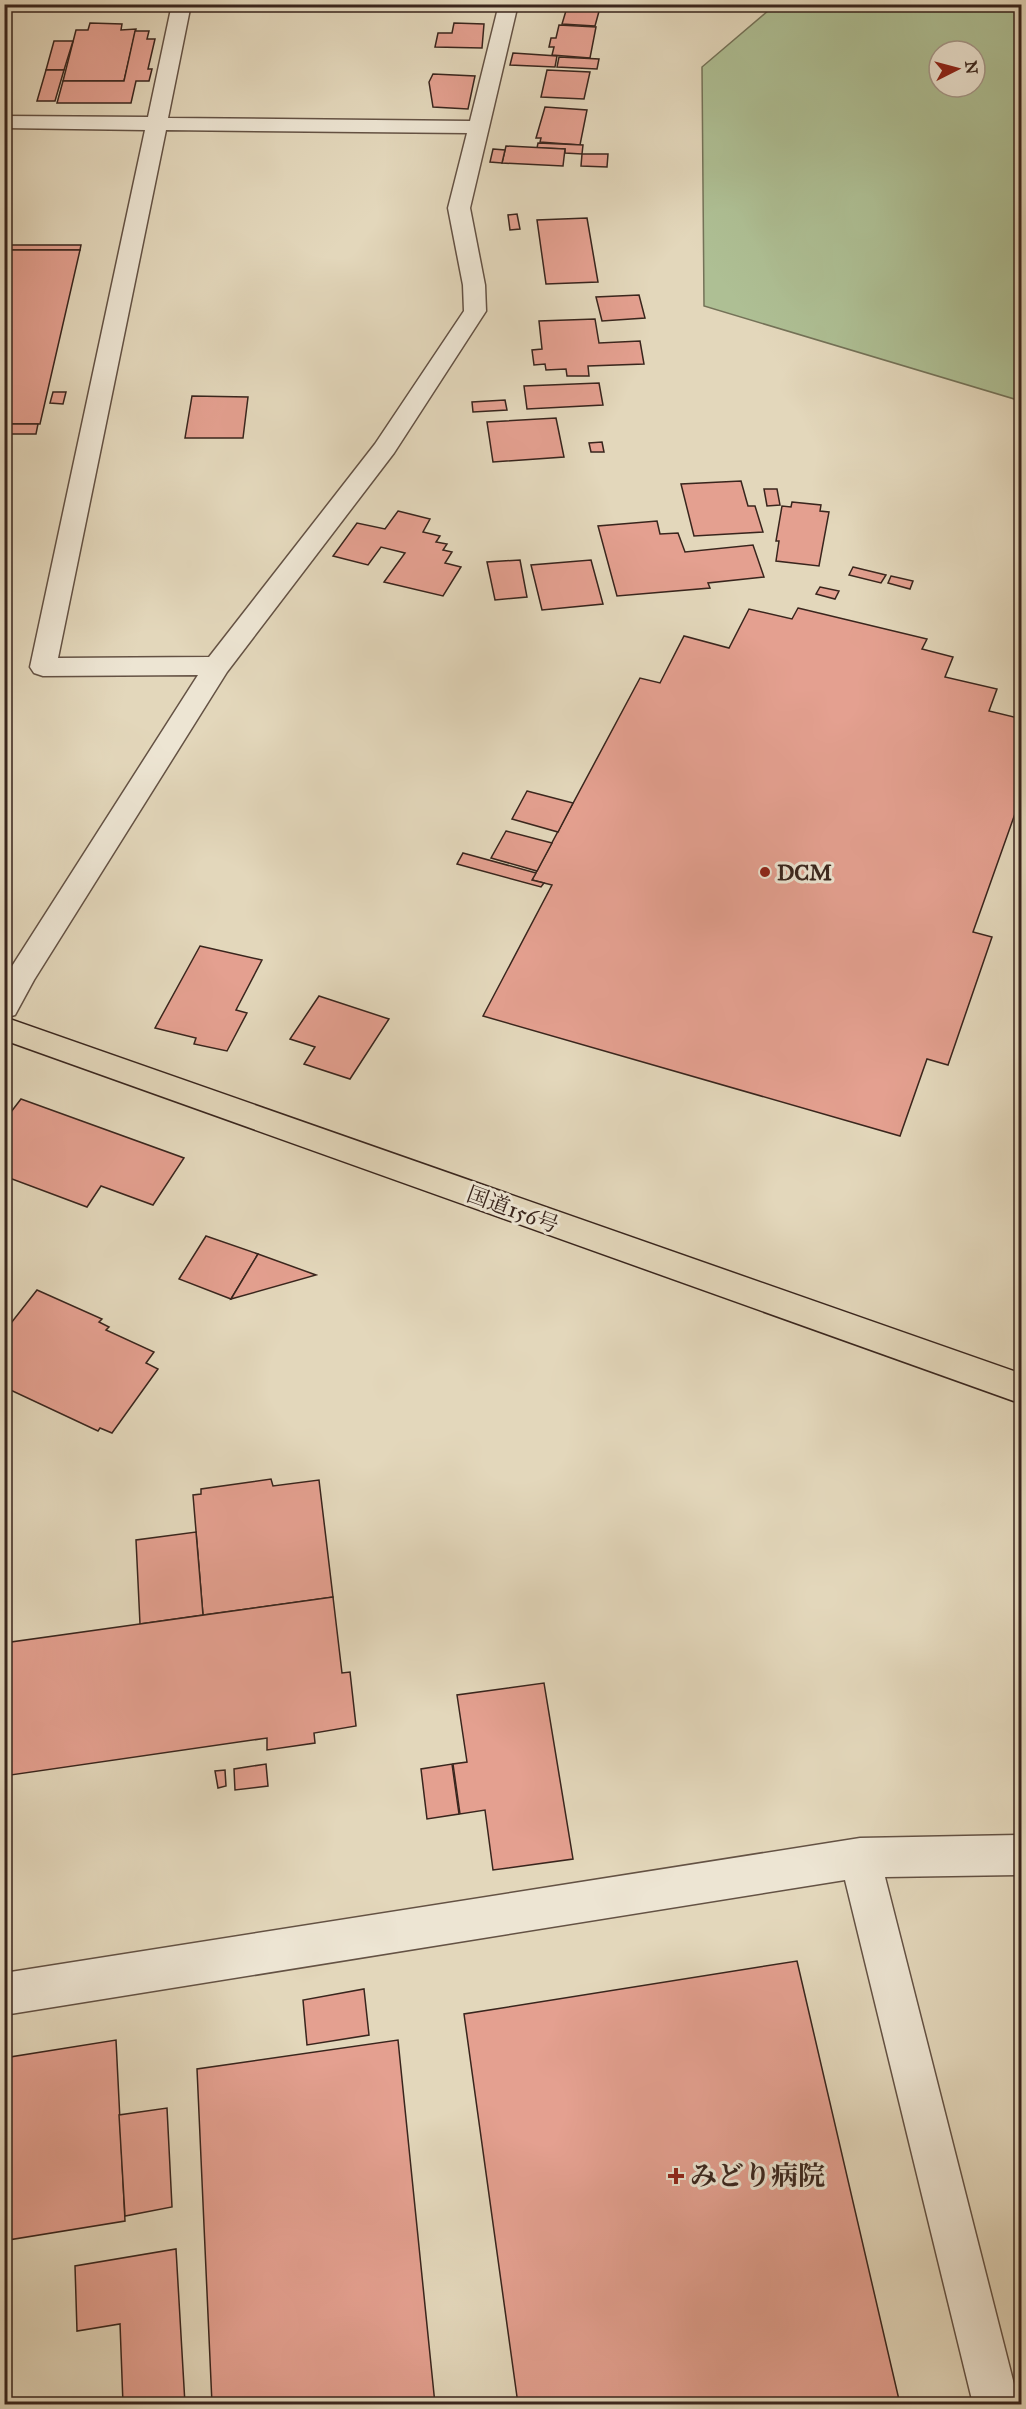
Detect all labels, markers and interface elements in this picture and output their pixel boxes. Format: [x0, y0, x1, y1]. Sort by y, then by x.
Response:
north arrow [927, 39, 987, 99]
text: N [961, 60, 982, 76]
place label: DCM [777, 859, 832, 886]
marker: DCM [758, 865, 772, 879]
street label: 国道156号 [463, 1180, 563, 1239]
place label: みどり病院 [690, 2159, 825, 2192]
marker: みどり病院 [667, 2167, 685, 2185]

